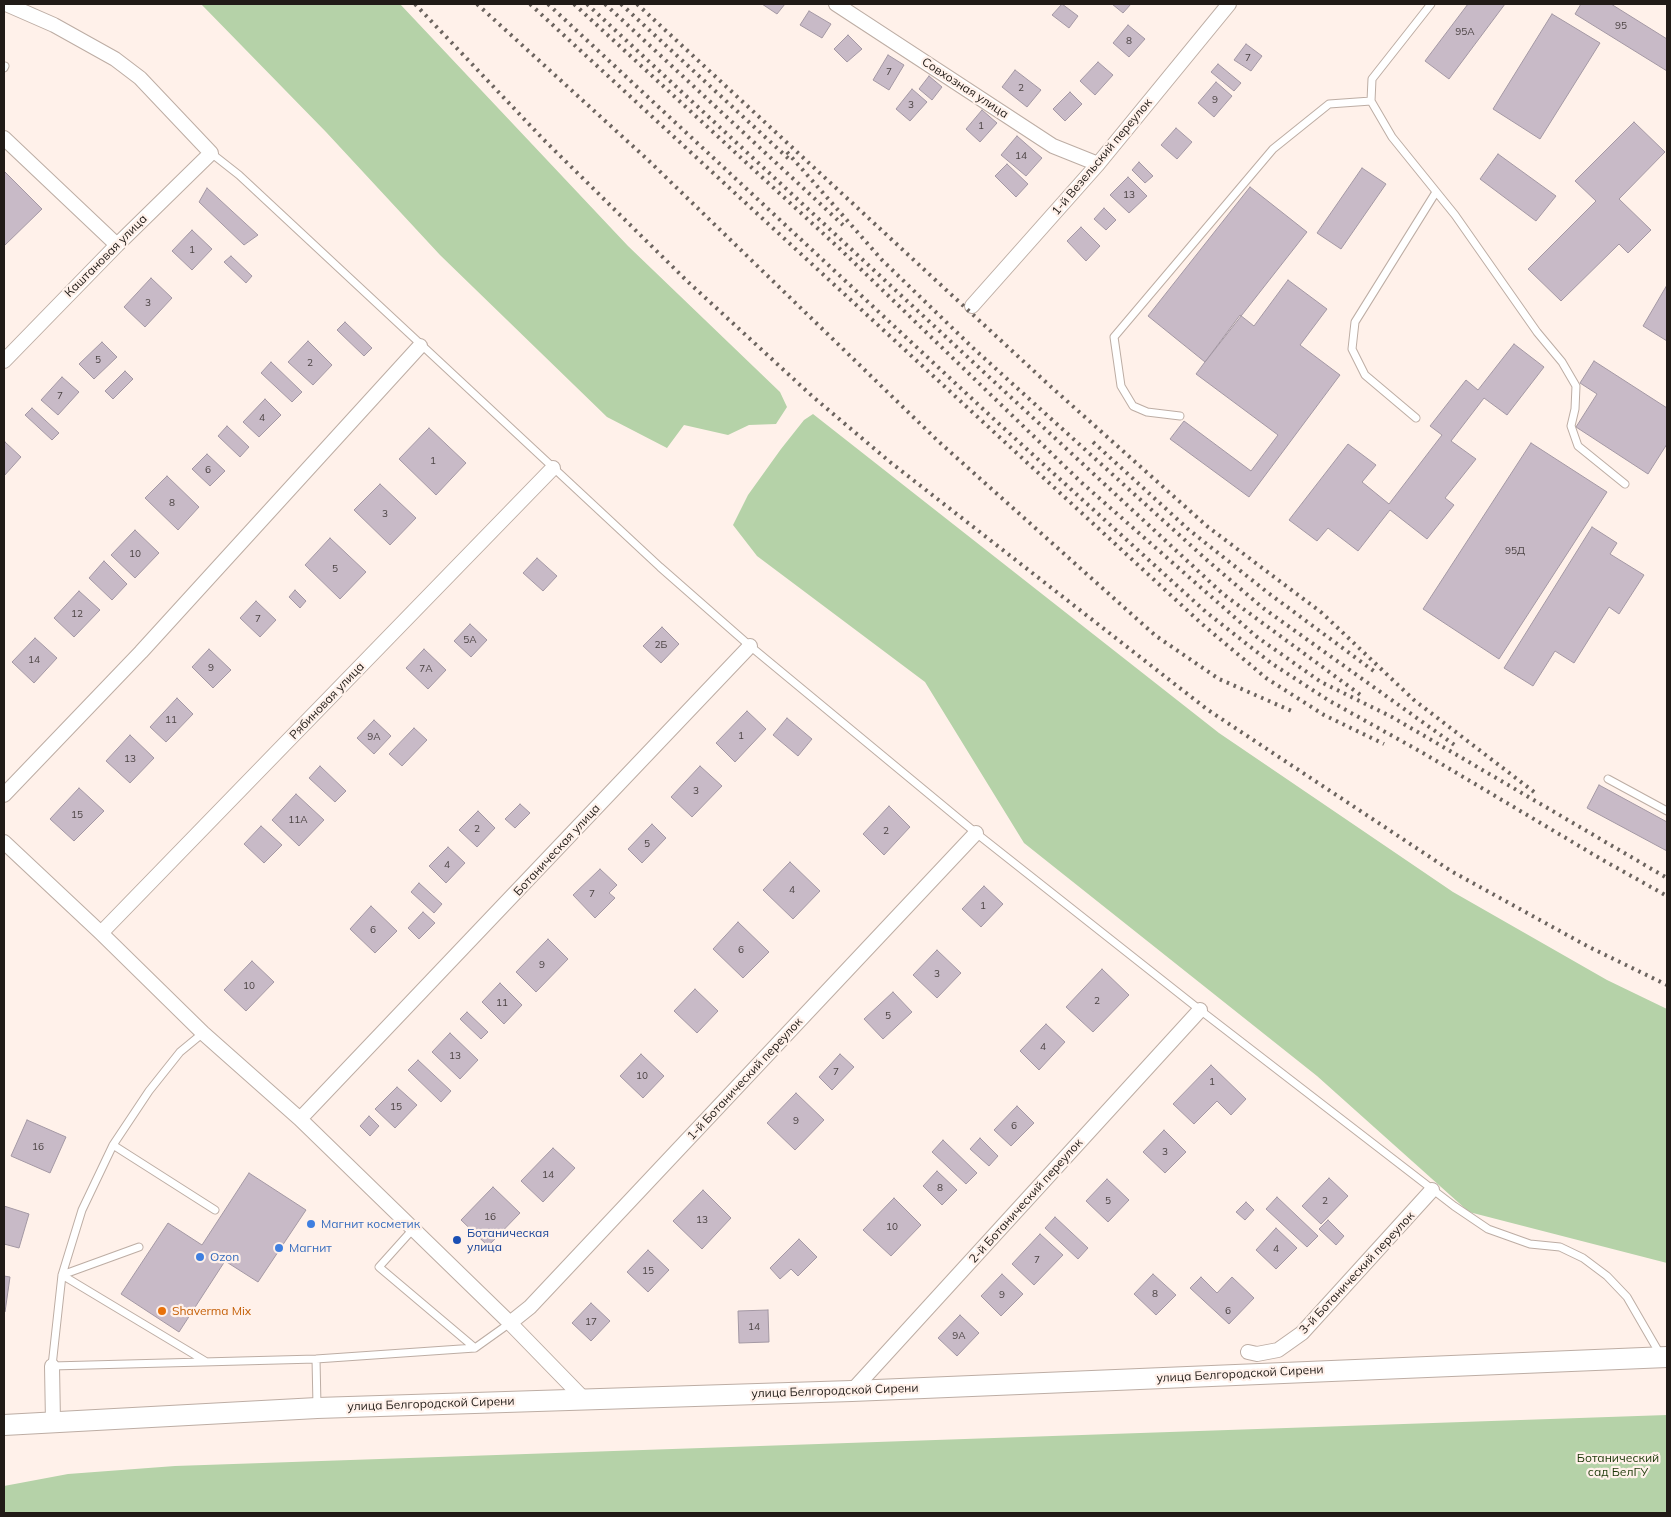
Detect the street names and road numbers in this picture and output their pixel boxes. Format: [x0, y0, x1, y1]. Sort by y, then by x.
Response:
street label: Совхозная улица [919, 55, 1011, 121]
street label: 1-й Везельский переулок [1049, 96, 1155, 218]
street label: Каштановая улица [62, 212, 150, 300]
street label: Рябиновая улица [287, 660, 367, 742]
street label: Ботаническая улица [511, 801, 603, 899]
street label: 1-й Ботанический переулок [684, 1015, 806, 1143]
street label: 2-й Ботанический переулок [966, 1136, 1086, 1266]
street label: 3-й Ботанический переулок [1296, 1209, 1418, 1337]
street label: улица Белгородской Сирени [1156, 1362, 1324, 1386]
street label: улица Белгородской Сирени [751, 1381, 919, 1401]
street label: улица Белгородской Сирени [347, 1394, 515, 1414]

